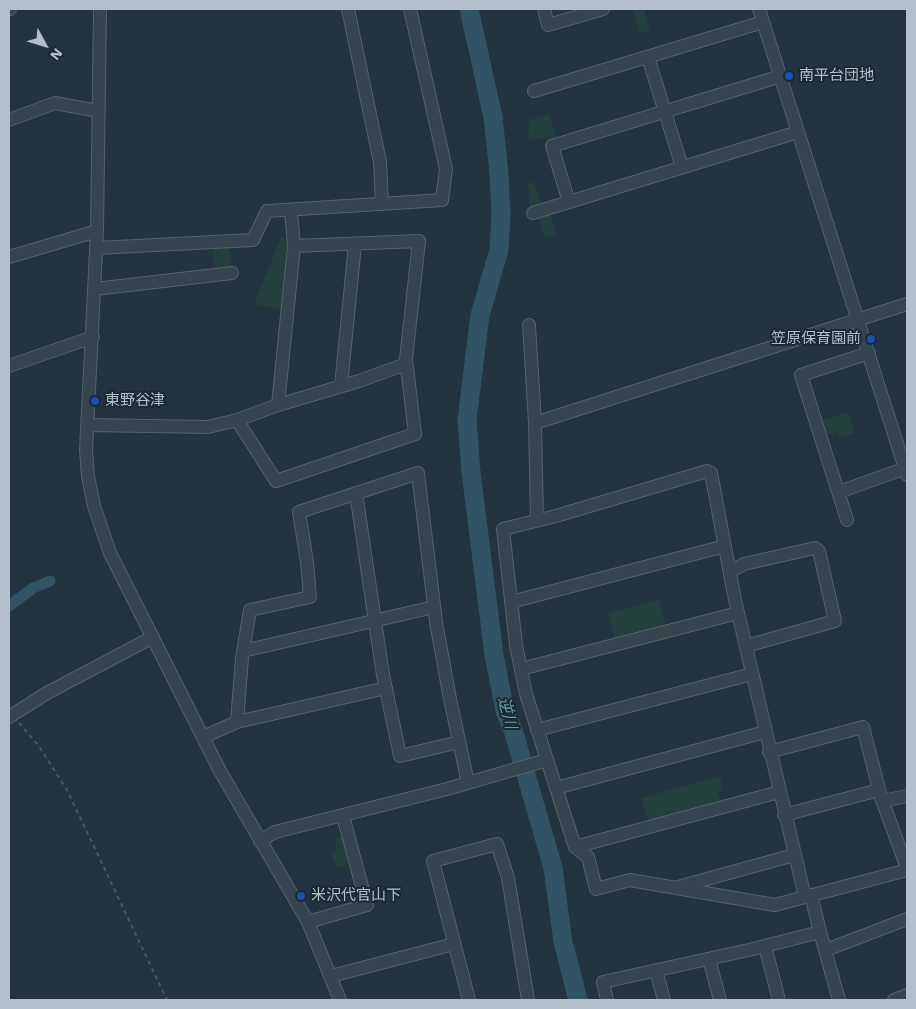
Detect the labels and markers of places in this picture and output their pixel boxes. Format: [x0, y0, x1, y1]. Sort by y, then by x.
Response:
place label: 南平台団地 [799, 67, 874, 85]
marker: 南平台団地 [783, 70, 795, 82]
place label: 笠原保育園前 [771, 330, 861, 348]
marker: 笠原保育園前 [865, 333, 877, 345]
place label: 東野谷津 [105, 392, 165, 410]
marker: 東野谷津 [89, 395, 101, 407]
place label: 米沢代官山下 [311, 887, 401, 905]
marker: 米沢代官山下 [295, 890, 307, 902]

